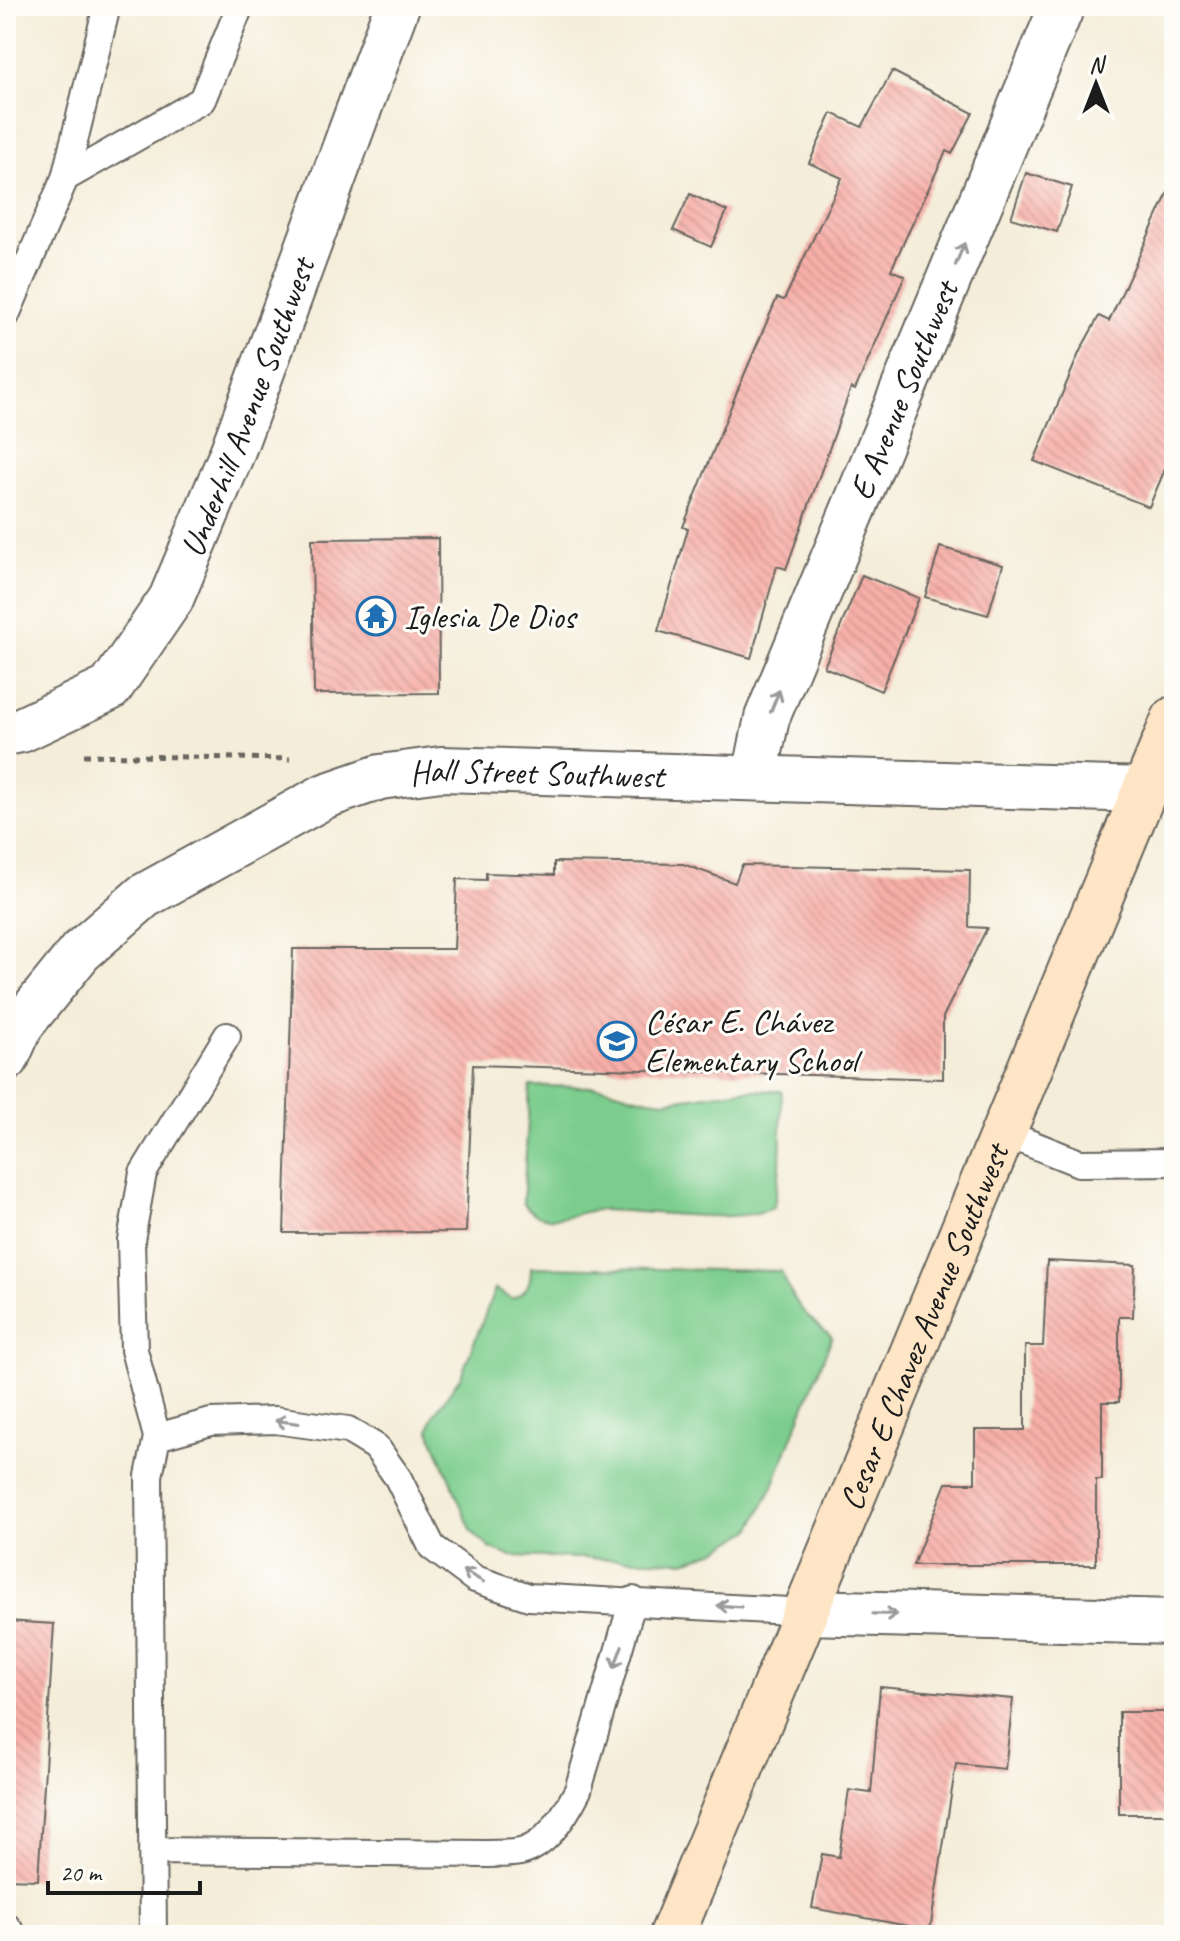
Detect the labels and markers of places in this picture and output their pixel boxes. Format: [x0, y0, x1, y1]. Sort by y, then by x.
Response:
temple icon: Iglesia De Dios [355, 595, 397, 637]
place label: Iglesia De Dios [404, 595, 579, 638]
place label: César E. Chávez Elementary School [645, 1000, 864, 1082]
school or university icon: César E. Chávez Elementary School [596, 1020, 638, 1062]

